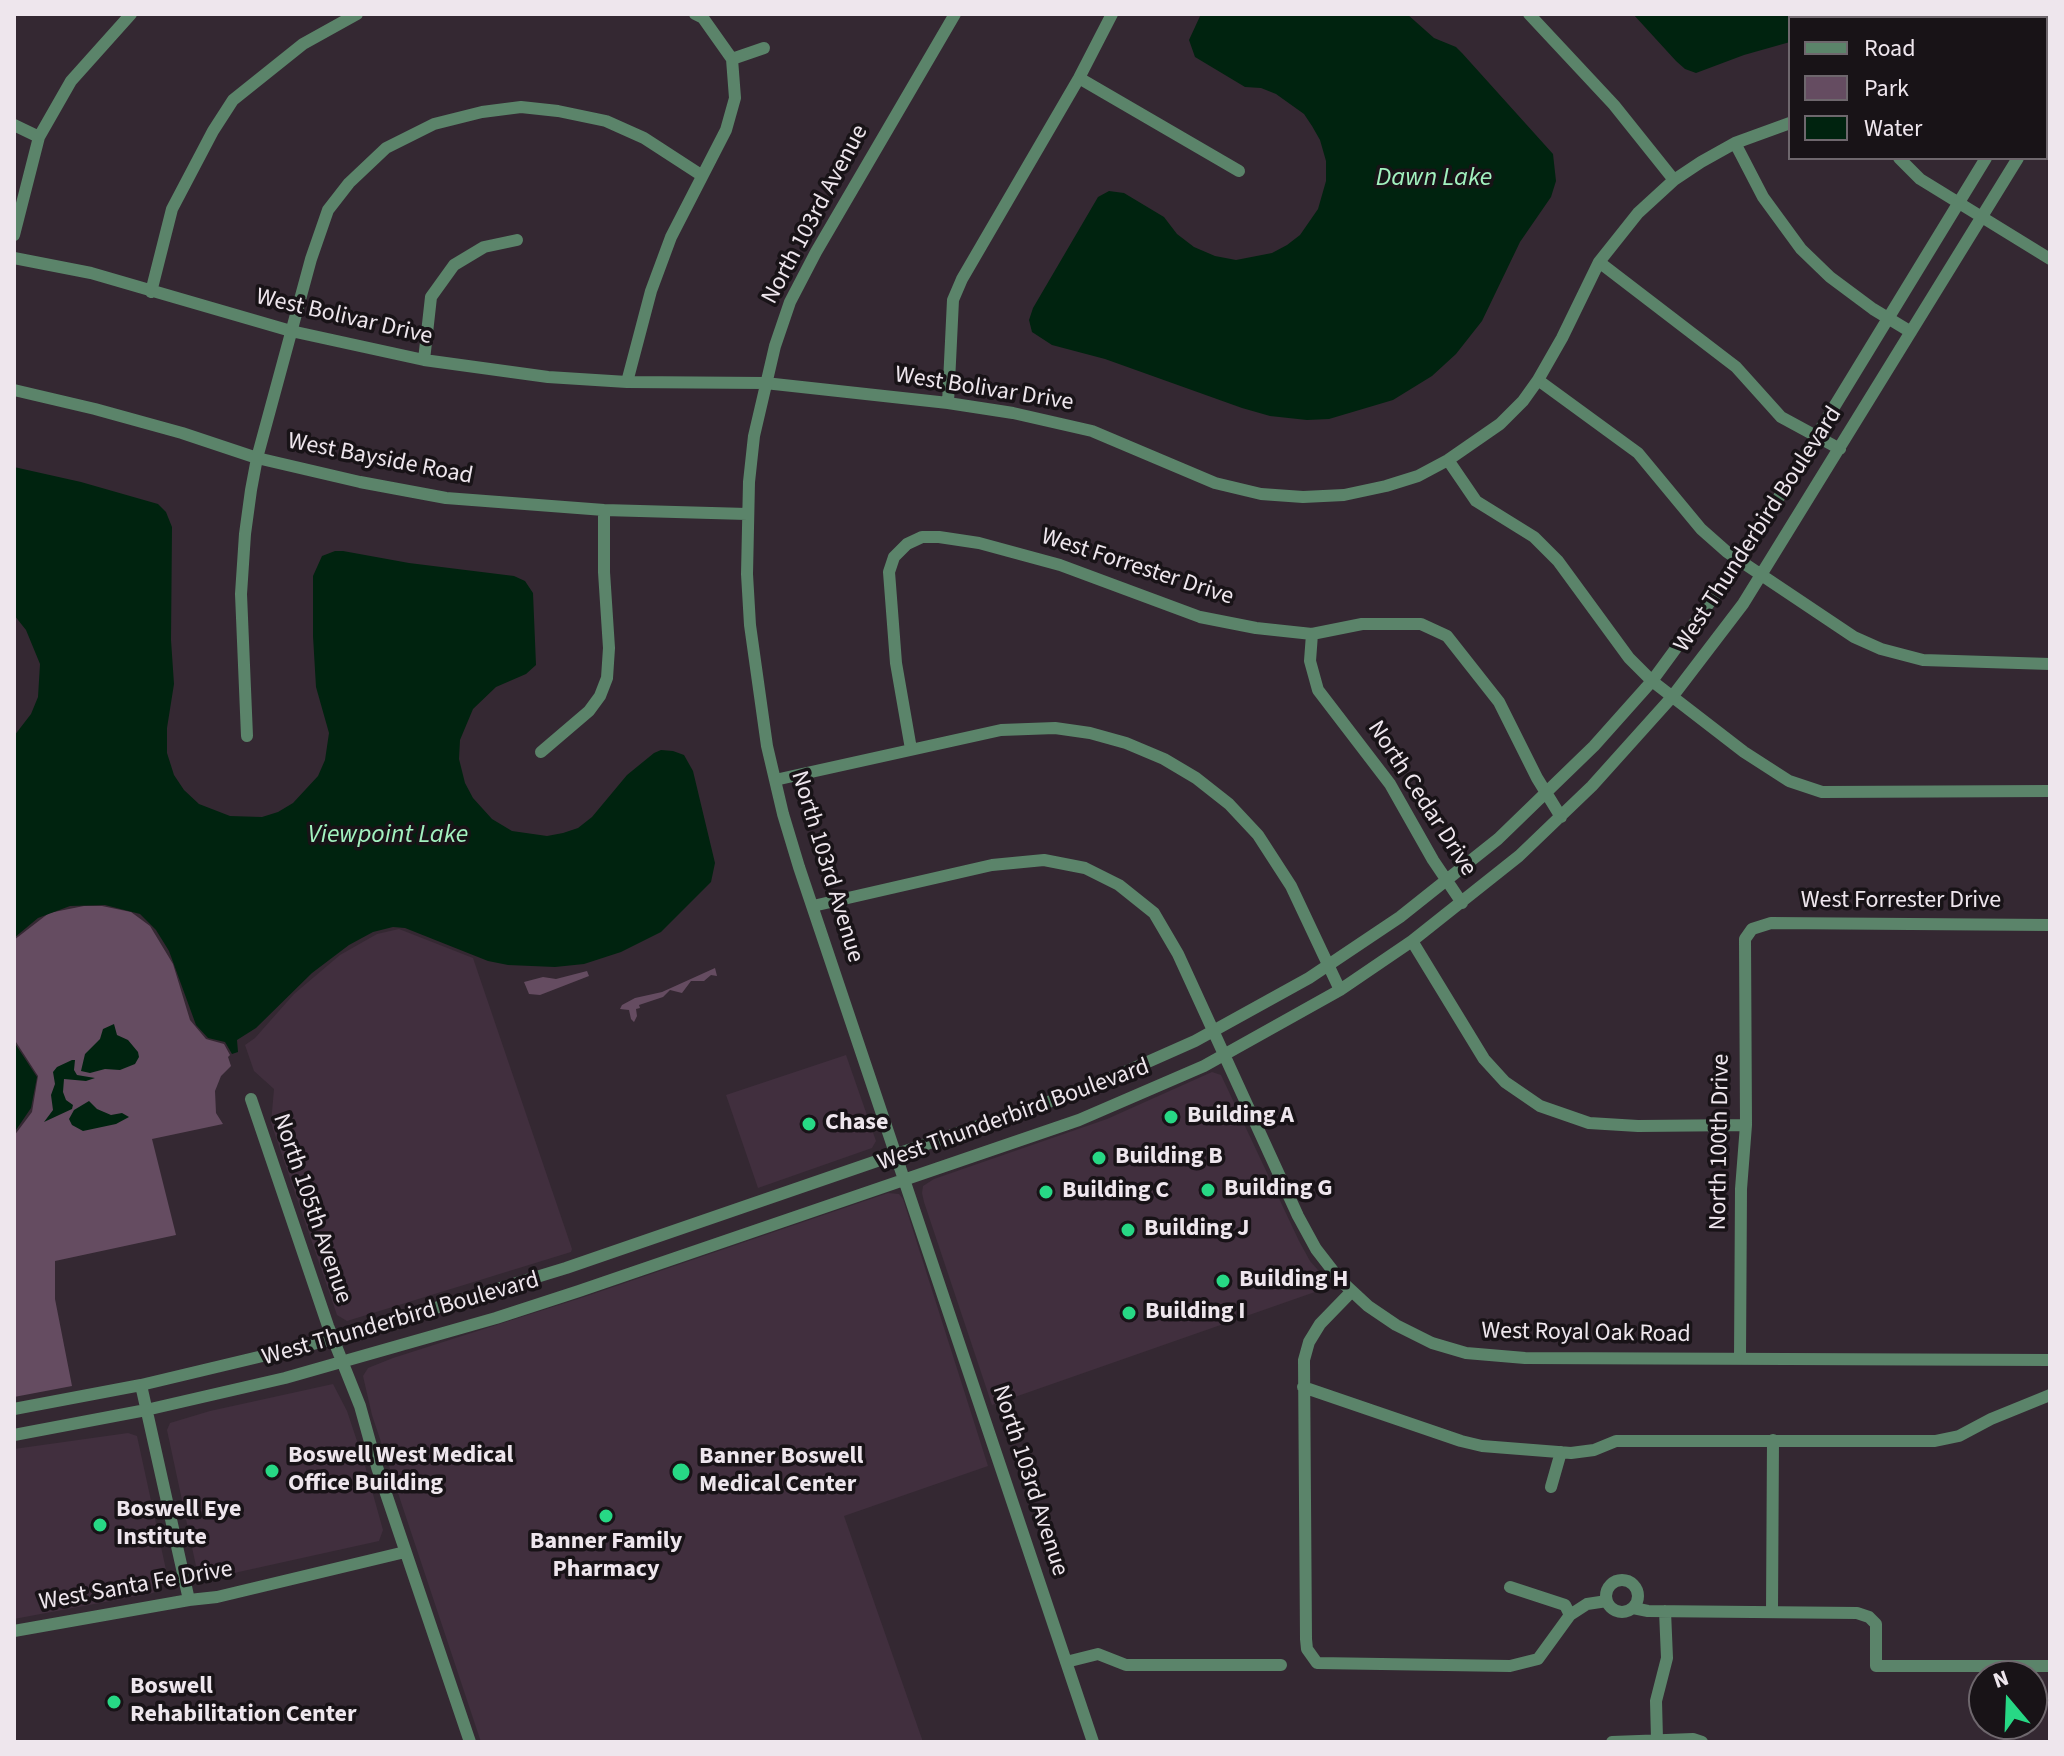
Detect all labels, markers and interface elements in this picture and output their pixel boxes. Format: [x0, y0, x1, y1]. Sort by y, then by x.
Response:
legend [1788, 16, 2048, 160]
text: Road [1864, 31, 1916, 66]
text: Park [1864, 71, 1909, 106]
text: Water [1864, 111, 1922, 146]
street label: North 103rd Avenue [757, 120, 875, 310]
water label: Dawn Lake [1376, 163, 1492, 195]
street label: West Bolivar Drive [253, 284, 435, 352]
street label: West Bolivar Drive [893, 362, 1075, 418]
street label: West Thunderbird Boulevard [1669, 402, 1849, 658]
street label: West Bayside Road [285, 428, 475, 492]
street label: West Forrester Drive [1037, 523, 1237, 613]
street label: North Cedar Drive [1360, 716, 1482, 882]
street label: North 103rd Avenue [783, 768, 869, 966]
water label: Viewpoint Lake [308, 820, 468, 852]
street label: West Forrester Drive [1801, 888, 2001, 916]
street label: West Thunderbird Boulevard [874, 1053, 1154, 1179]
street label: North 100th Drive [1705, 1053, 1737, 1231]
place label: Building A [1187, 1103, 1294, 1131]
marker: Building A [1162, 1108, 1180, 1126]
street label: North 105th Avenue [265, 1110, 357, 1308]
place label: Chase [825, 1110, 888, 1138]
marker: Chase [800, 1115, 818, 1133]
place label: Building B [1115, 1144, 1223, 1172]
marker: Building B [1090, 1149, 1108, 1167]
place label: Building G [1224, 1176, 1333, 1204]
place label: Building C [1062, 1178, 1169, 1206]
marker: Building G [1199, 1181, 1217, 1199]
marker: Building C [1037, 1183, 1055, 1201]
place label: Building J [1144, 1216, 1250, 1244]
marker: Building J [1119, 1221, 1137, 1239]
street label: West Thunderbird Boulevard [259, 1267, 543, 1373]
place label: Building H [1239, 1267, 1349, 1295]
marker: Building H [1214, 1272, 1232, 1290]
place label: Building I [1145, 1299, 1246, 1327]
marker: Building I [1120, 1304, 1138, 1322]
street label: West Royal Oak Road [1481, 1318, 1691, 1350]
street label: North 103rd Avenue [985, 1382, 1073, 1580]
place label: Boswell West Medical Office Building [288, 1443, 513, 1499]
place label: Banner Boswell Medical Center [699, 1444, 863, 1500]
marker: Banner Boswell Medical Center [670, 1461, 692, 1483]
marker: Boswell West Medical Office Building [263, 1462, 281, 1480]
place label: Boswell Eye Institute [116, 1497, 241, 1553]
marker: Banner Family Pharmacy [597, 1507, 615, 1525]
marker: Boswell Eye Institute [91, 1516, 109, 1534]
place label: Banner Family Pharmacy [530, 1529, 682, 1585]
street label: West Santa Fe Drive [37, 1556, 235, 1618]
north arrow [1968, 1660, 2048, 1740]
text: N [1989, 1662, 2013, 1697]
place label: Boswell Rehabilitation Center [130, 1674, 357, 1730]
marker: Boswell Rehabilitation Center [105, 1693, 123, 1711]

